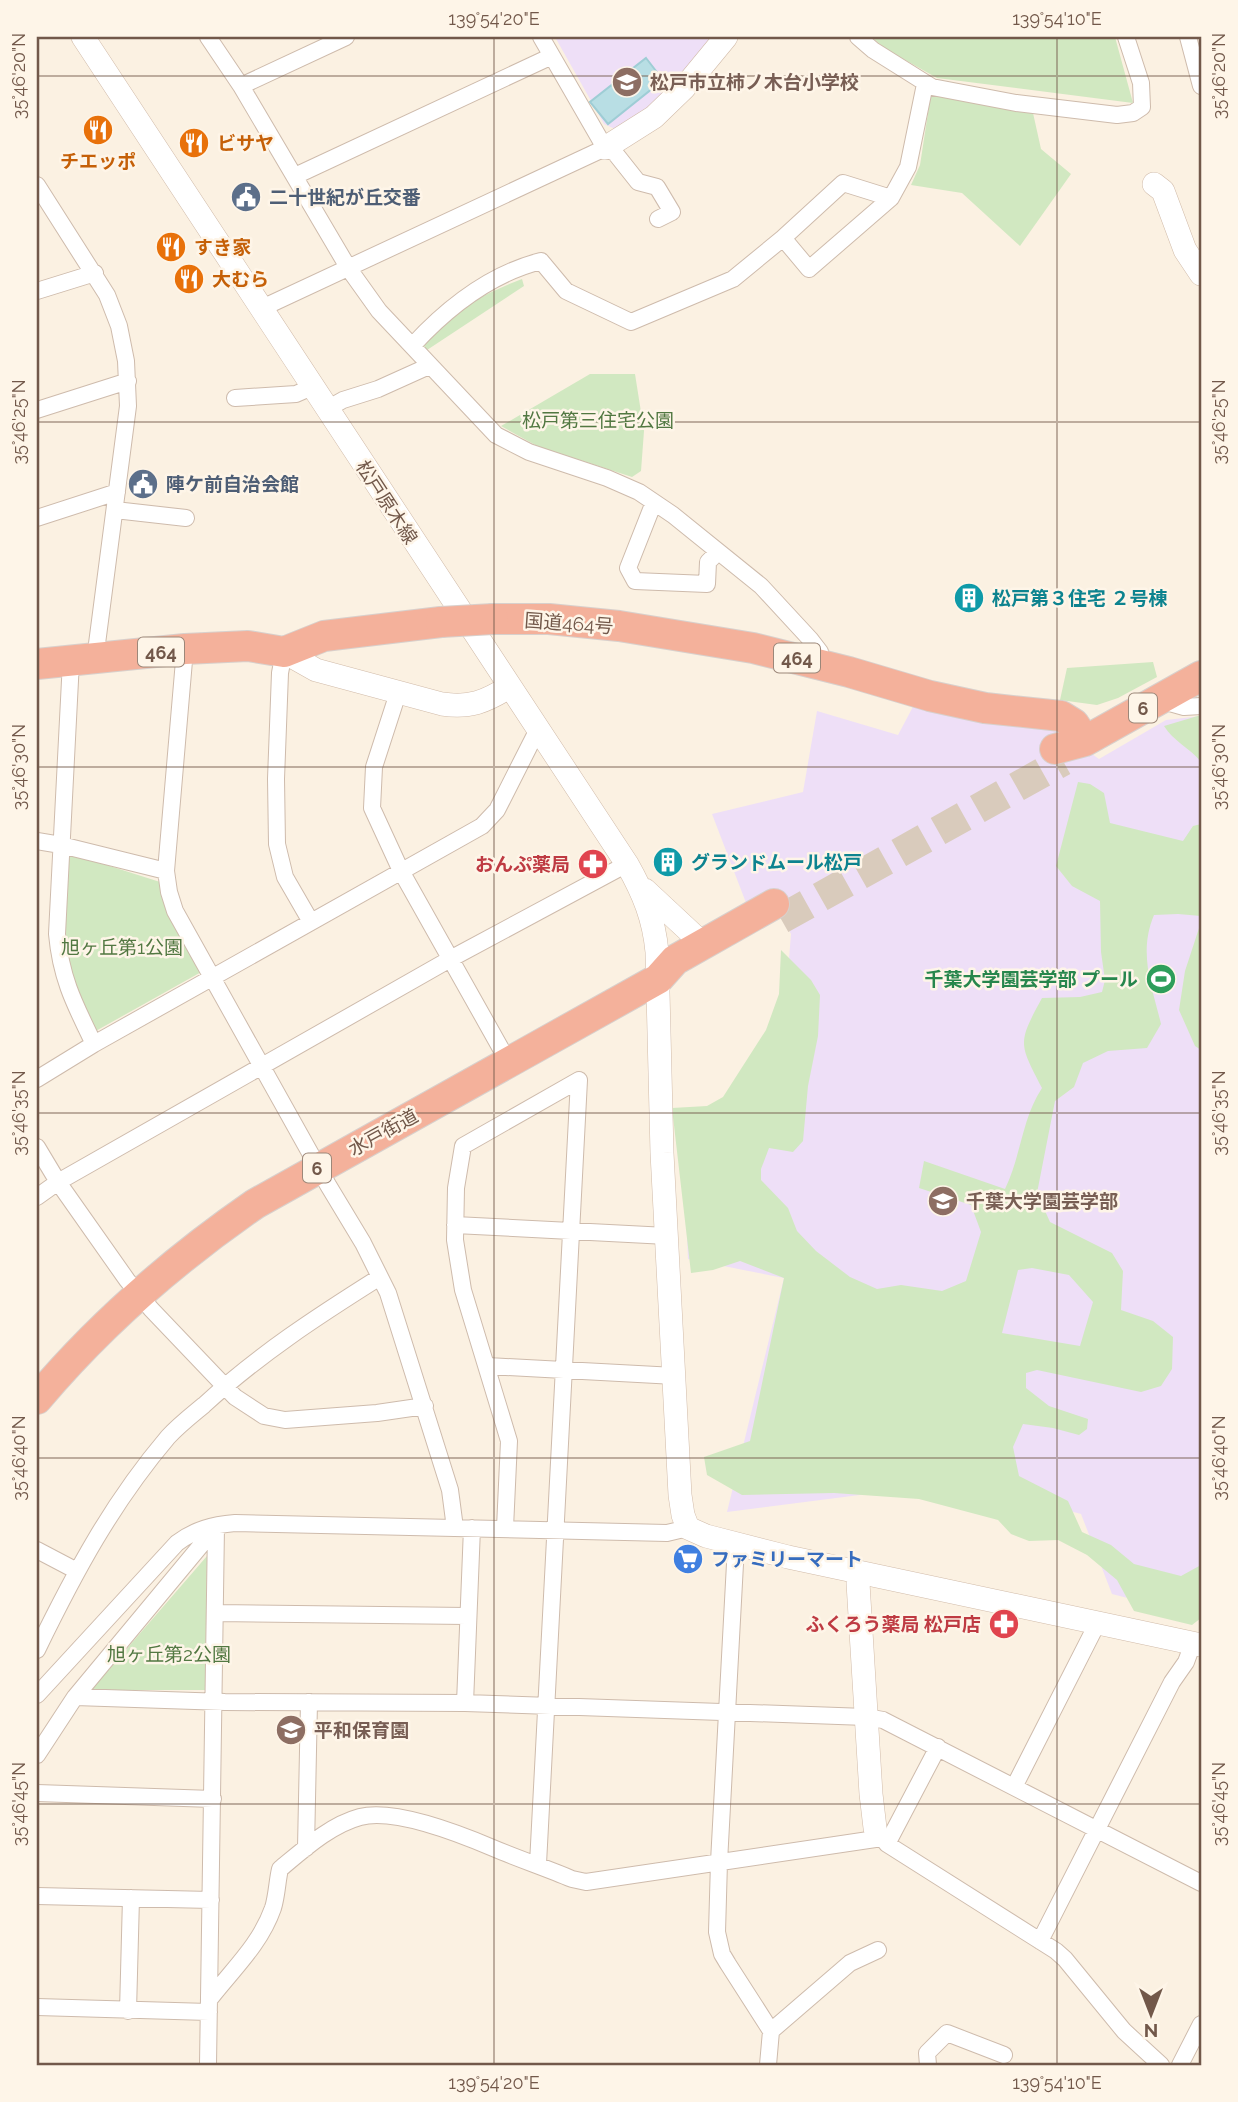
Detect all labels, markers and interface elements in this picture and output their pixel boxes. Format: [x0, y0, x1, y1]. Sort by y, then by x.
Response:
text: 139°54'20"E [448, 8, 540, 29]
text: 139°54'10"E [1012, 8, 1102, 29]
text: 35°46'20"N [8, 33, 29, 119]
text: 35°46'20"N [1208, 33, 1229, 119]
school or university icon: 松戸市立柿ノ木台小学校 [610, 65, 644, 99]
place label: 松戸市立柿ノ木台小学校 [650, 71, 859, 93]
restaurant icon: チエッポ [81, 113, 115, 147]
restaurant icon: ビサヤ [177, 126, 211, 160]
place label: ビサヤ [217, 132, 274, 154]
place label: チエッポ [60, 150, 136, 172]
public building icon: 二十世紀が丘交番 [229, 180, 263, 214]
place label: 二十世紀が丘交番 [269, 186, 421, 208]
restaurant icon: すき家 [154, 230, 188, 264]
place label: すき家 [194, 236, 251, 258]
restaurant icon: 大むら [172, 262, 206, 296]
place label: 大むら [212, 268, 269, 290]
text: 35°46'25"N [8, 379, 29, 465]
text: 35°46'25"N [1208, 379, 1229, 465]
park label: 松戸第三住宅公園 [522, 409, 674, 431]
street label: 松戸原木線 [352, 456, 422, 548]
public building icon: 陣ケ前自治会館 [126, 467, 160, 501]
place label: 陣ケ前自治会館 [166, 473, 299, 495]
building icon: 松戸第３住宅 ２号棟 [952, 581, 986, 615]
place label: 松戸第３住宅 ２号棟 [992, 587, 1168, 609]
street label: 国道464号 [524, 609, 614, 637]
road number: 464 [138, 638, 184, 666]
road number: 464 [774, 644, 820, 672]
road number: 6 [1129, 694, 1157, 722]
text: 35°46'30"N [8, 724, 29, 810]
text: 35°46'30"N [1208, 724, 1229, 810]
building icon: グランドムール松戸 [651, 845, 685, 879]
pharmacy icon: おんぷ薬局 [576, 847, 610, 881]
place label: グランドムール松戸 [691, 851, 862, 873]
place label: おんぷ薬局 [475, 853, 570, 875]
park label: 旭ヶ丘第1公園 [61, 936, 183, 958]
sports icon: 千葉大学園芸学部 プール [1144, 962, 1178, 996]
place label: 千葉大学園芸学部 プール [924, 968, 1138, 990]
text: 35°46'35"N [8, 1070, 29, 1156]
text: 35°46'35"N [1208, 1070, 1229, 1156]
street label: 水戸街道 [344, 1104, 422, 1160]
road number: 6 [303, 1154, 331, 1182]
school or university icon: 千葉大学園芸学部 [926, 1184, 960, 1218]
place label: 千葉大学園芸学部 [966, 1190, 1118, 1212]
text: 35°46'40"N [8, 1415, 29, 1501]
text: 35°46'40"N [1208, 1415, 1229, 1501]
supermarket icon: ファミリーマート [671, 1542, 705, 1576]
place label: ファミリーマート [711, 1548, 863, 1570]
pharmacy icon: ふくろう薬局 松戸店 [987, 1607, 1021, 1641]
place label: ふくろう薬局 松戸店 [805, 1613, 981, 1635]
park label: 旭ヶ丘第2公園 [107, 1643, 231, 1665]
school or university icon: 平和保育園 [274, 1713, 308, 1747]
place label: 平和保育園 [314, 1719, 409, 1741]
text: 35°46'45"N [8, 1762, 29, 1846]
text: 35°46'45"N [1208, 1762, 1229, 1846]
north arrow [1116, 1980, 1186, 2050]
text: N [1144, 2020, 1158, 2042]
text: 139°54'20"E [448, 2072, 540, 2093]
text: 139°54'10"E [1012, 2072, 1102, 2093]

